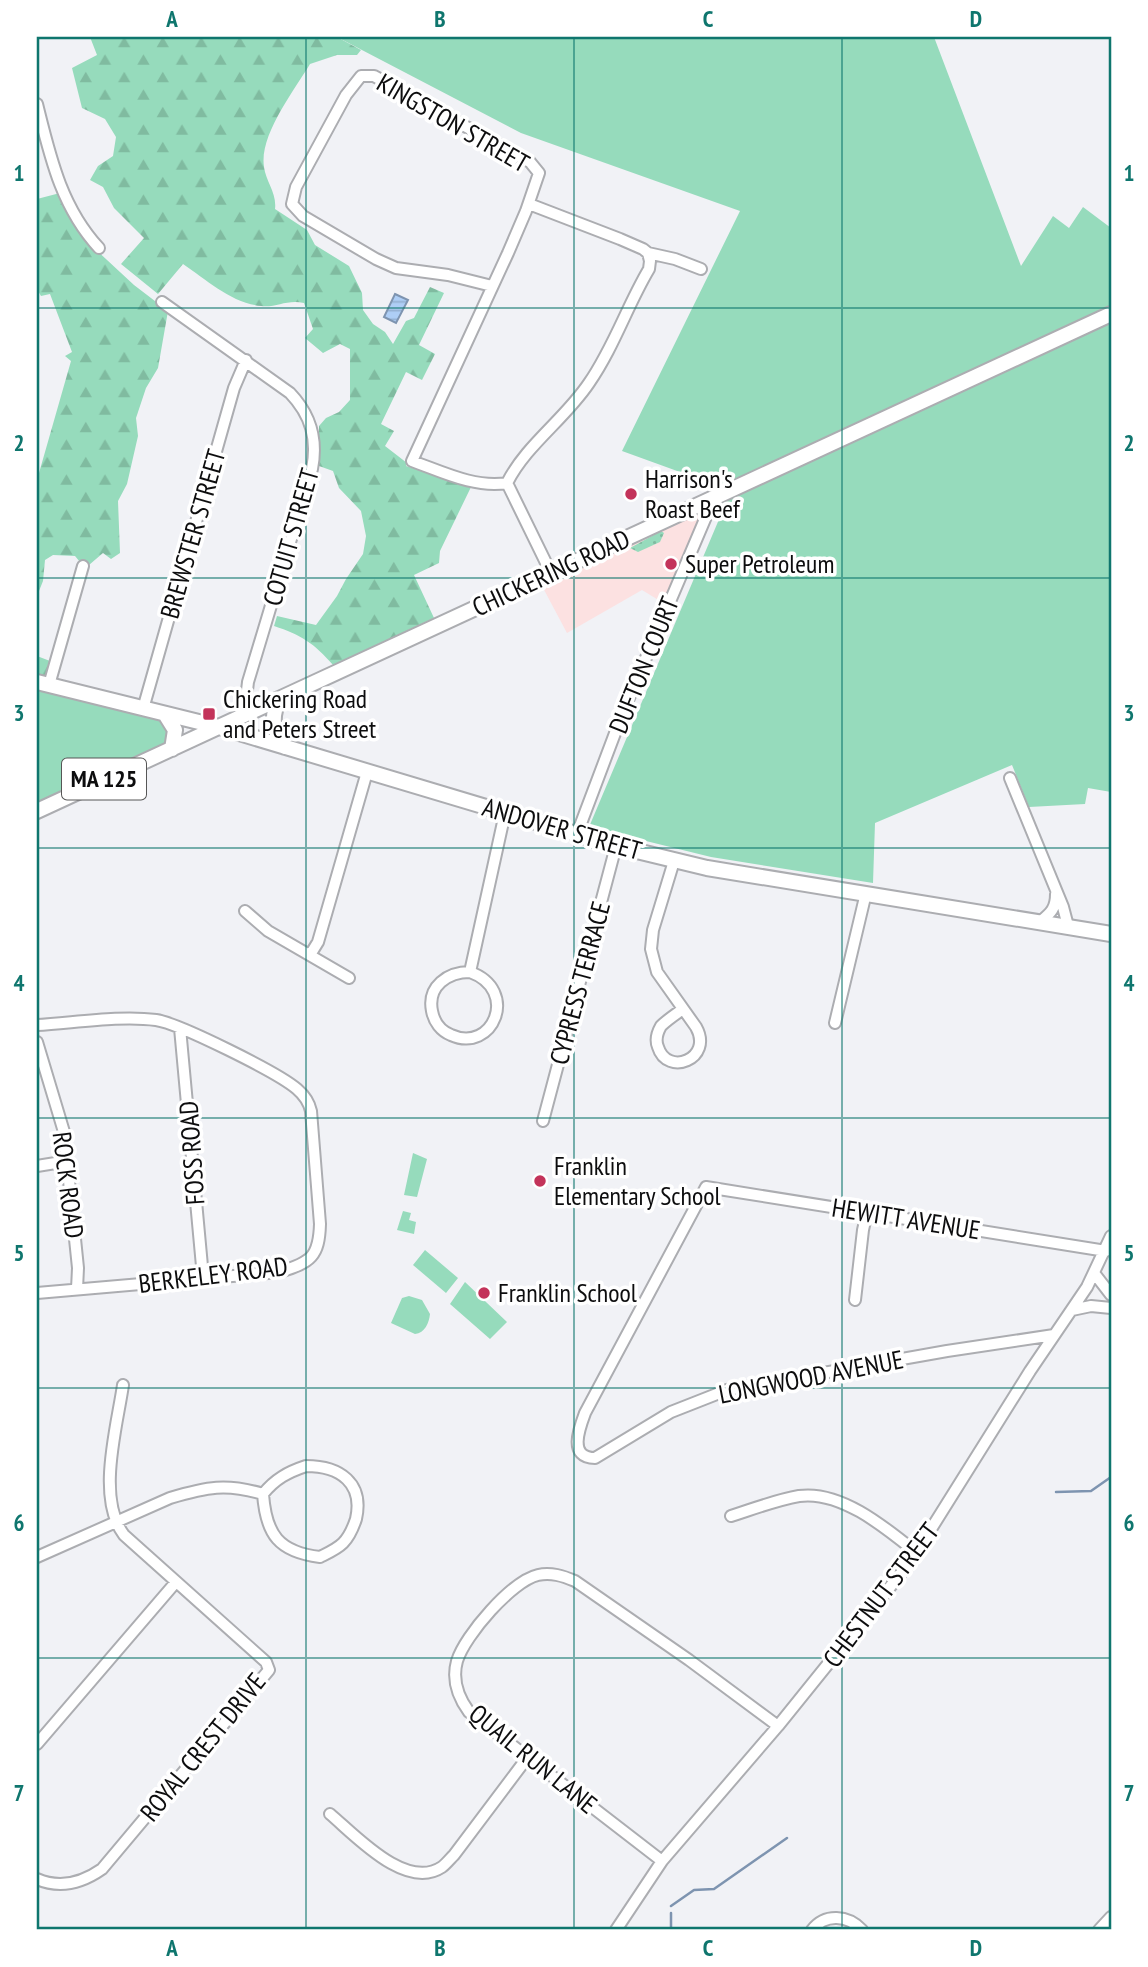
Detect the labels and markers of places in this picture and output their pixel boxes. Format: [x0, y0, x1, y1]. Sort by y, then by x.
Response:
place label: Harrison's Roast Beef [645, 462, 741, 525]
marker: Harrison's Roast Beef [623, 486, 639, 502]
place label: Super Petroleum [685, 547, 834, 580]
marker: Super Petroleum [663, 556, 679, 572]
place label: Chickering Road and Peters Street [223, 682, 376, 745]
marker: Chickering Road and Peters Street [201, 706, 217, 722]
place label: Franklin Elementary School [554, 1149, 721, 1212]
marker: Franklin Elementary School [532, 1173, 548, 1189]
place label: Franklin School [498, 1276, 637, 1309]
marker: Franklin School [476, 1285, 492, 1301]

